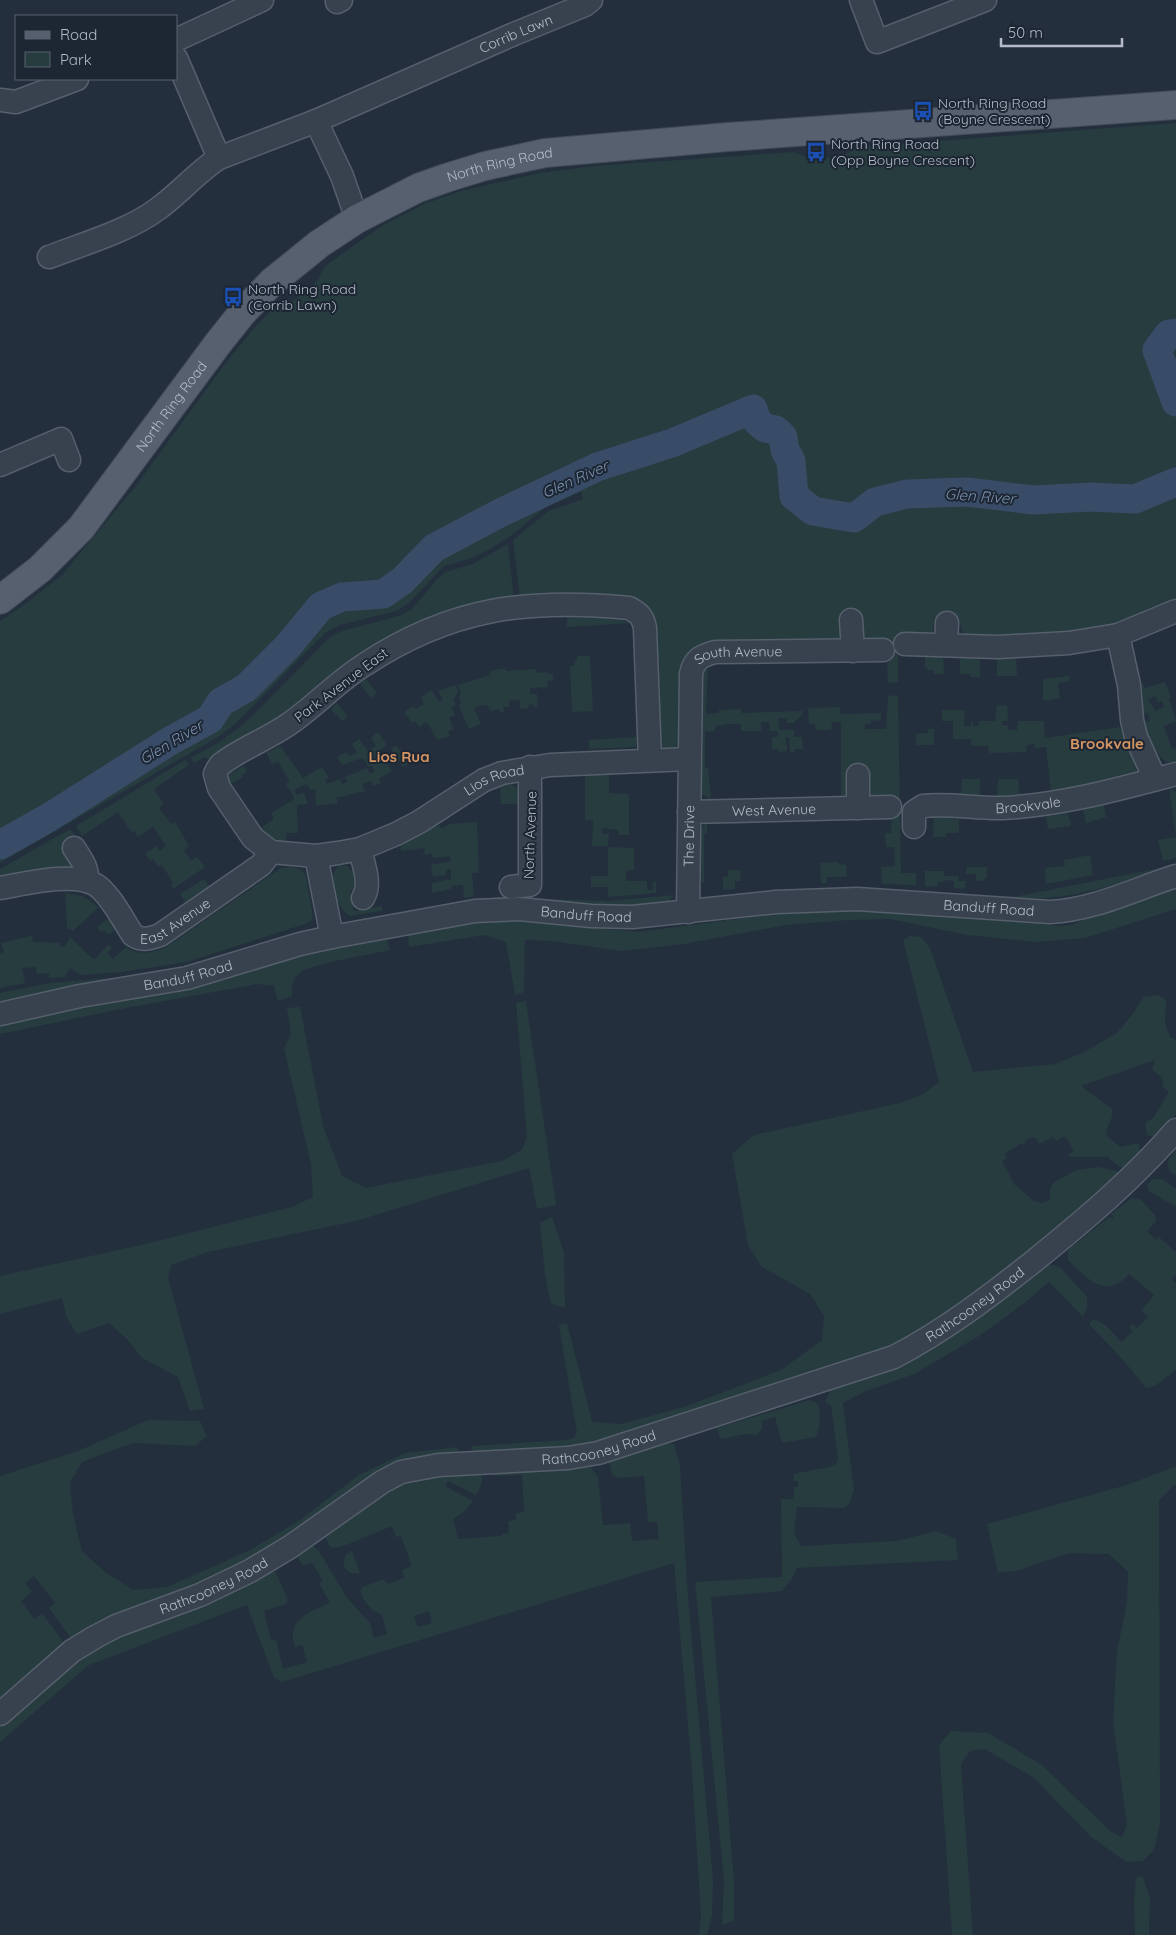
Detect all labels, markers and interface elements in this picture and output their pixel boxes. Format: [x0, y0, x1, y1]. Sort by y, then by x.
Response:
street label: Corrib Lawn [476, 10, 555, 57]
legend [15, 15, 178, 80]
scale bar [1001, 15, 1122, 47]
text: 50 m [1008, 23, 1043, 42]
text: Road [60, 25, 97, 44]
text: Park [60, 50, 92, 69]
place label: North Ring Road (Boyne Crescent) [938, 94, 1051, 128]
bus stop icon: North Ring Road (Boyne Crescent) [912, 100, 934, 122]
place label: North Ring Road (Opp Boyne Crescent) [831, 135, 975, 169]
bus stop icon: North Ring Road (Opp Boyne Crescent) [805, 141, 827, 163]
street label: North Ring Road [445, 143, 553, 186]
place label: North Ring Road (Corrib Lawn) [248, 280, 356, 314]
bus stop icon: North Ring Road (Corrib Lawn) [222, 286, 244, 308]
street label: North Ring Road [132, 358, 211, 455]
water label: Glen River [539, 455, 613, 502]
water label: Glen River [944, 484, 1018, 508]
street label: South Avenue [690, 642, 783, 668]
street label: Park Avenue East [290, 644, 392, 726]
water label: Glen River [136, 715, 208, 768]
district label: Brookvale [1070, 734, 1144, 753]
district label: Lios Rua [368, 747, 430, 766]
street label: Lios Road [460, 760, 526, 800]
street label: North Avenue [519, 790, 541, 880]
street label: Brookvale [995, 792, 1062, 817]
street label: West Avenue [732, 800, 816, 820]
street label: The Drive [680, 805, 698, 867]
street label: East Avenue [140, 894, 214, 948]
street label: Banduff Road [943, 896, 1035, 920]
street label: Banduff Road [540, 902, 632, 926]
street label: Banduff Road [142, 956, 235, 994]
street label: Rathcooney Road [922, 1263, 1028, 1346]
street label: Rathcooney Road [541, 1426, 658, 1468]
street label: Rathcooney Road [157, 1553, 271, 1618]

